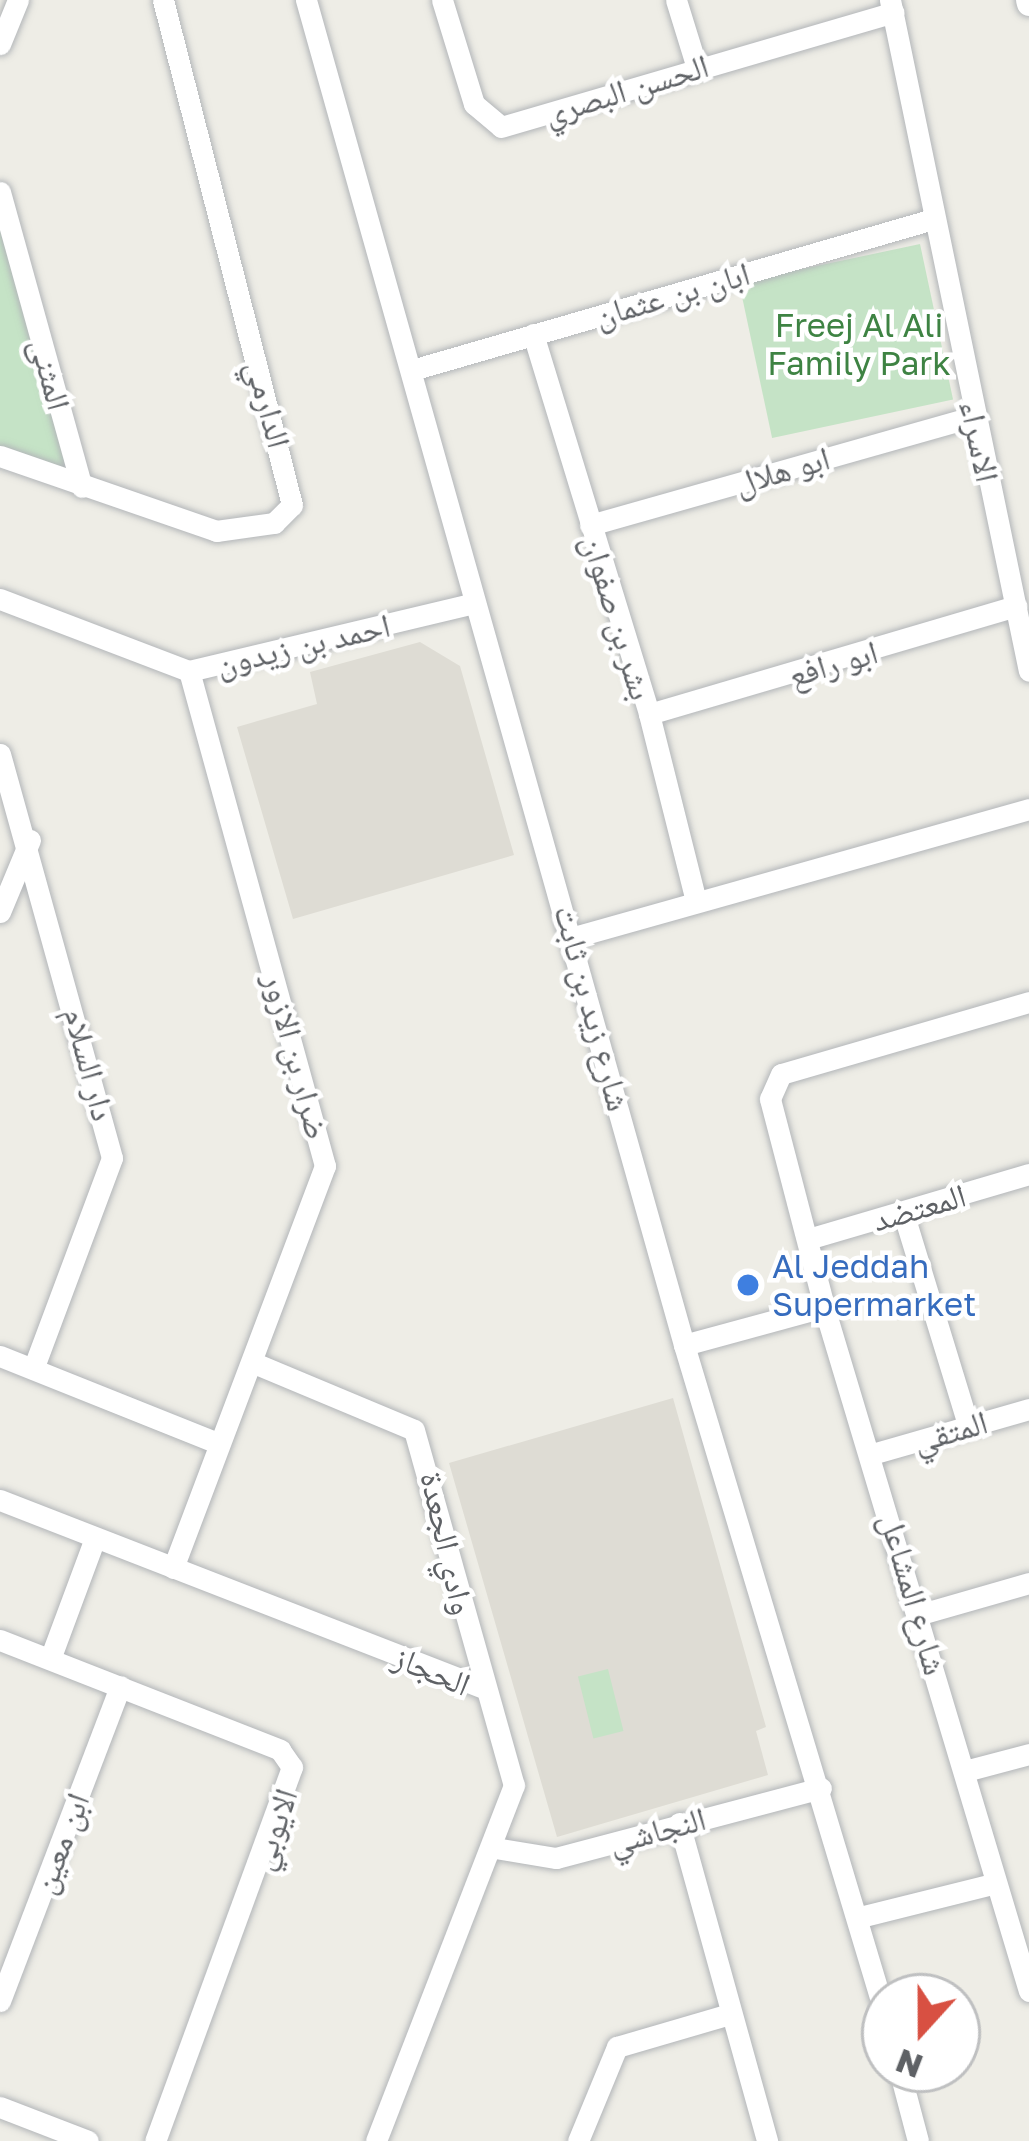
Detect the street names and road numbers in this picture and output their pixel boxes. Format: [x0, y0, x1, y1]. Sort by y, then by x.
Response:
street label: الحسن البصري [539, 45, 713, 133]
street label: ابان بن عثمان [590, 253, 754, 335]
street label: المثنى [22, 334, 80, 414]
street label: الدارمي [238, 356, 300, 452]
street label: الاسراء [952, 397, 1008, 485]
street label: ابو هلال [730, 438, 834, 502]
street label: بشر بن صفوان [574, 530, 662, 704]
street label: احمد بن زيدون [212, 605, 394, 683]
street label: ابو رافع [784, 631, 882, 695]
street label: شارع زيد بن ثابت [547, 901, 639, 1115]
street label: ضرار بن الازور [256, 968, 338, 1144]
street label: دار السلام [56, 1003, 124, 1125]
street label: المعتضد [868, 1175, 970, 1239]
street label: المتقي [908, 1402, 992, 1460]
street label: وادي الجعدة [412, 1468, 484, 1618]
street label: شارع المشاعل [872, 1509, 956, 1679]
street label: الحجاز [387, 1636, 477, 1704]
street label: الايوبي [241, 1783, 305, 1875]
street label: ابن معين [23, 1787, 97, 1899]
street label: النجاشي [604, 1798, 710, 1862]

